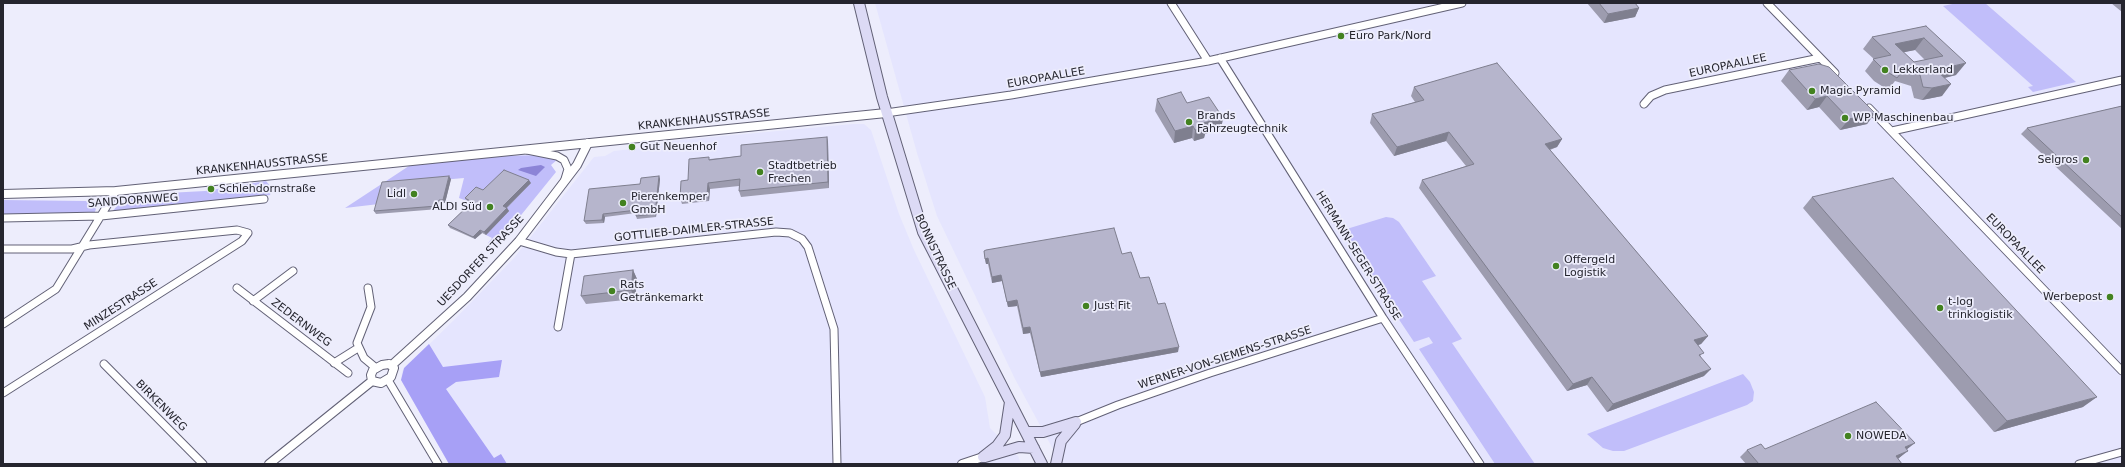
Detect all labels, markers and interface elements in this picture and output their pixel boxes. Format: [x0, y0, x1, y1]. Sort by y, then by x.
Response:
place label: Euro Park/Nord [1349, 29, 1431, 43]
marker: Euro Park/Nord [1336, 31, 1346, 41]
street label: EUROPAALLEE [1688, 51, 1768, 81]
place label: Lekkerland [1893, 63, 1953, 77]
street label: EUROPAALLEE [1006, 65, 1086, 91]
marker: Lekkerland [1880, 65, 1890, 75]
place label: Magic Pyramid [1820, 84, 1901, 98]
marker: Magic Pyramid [1807, 86, 1817, 96]
street label: KRANKENHAUSSTRASSE [637, 106, 771, 134]
place label: Brands Fahrzeugtechnik [1197, 109, 1288, 135]
place label: WP Maschinenbau [1853, 111, 1953, 125]
marker: WP Maschinenbau [1840, 113, 1850, 123]
marker: Brands Fahrzeugtechnik [1184, 117, 1194, 127]
place label: Gut Neuenhof [640, 140, 717, 154]
marker: Gut Neuenhof [627, 142, 637, 152]
street label: KRANKENHAUSSTRASSE [195, 151, 329, 179]
place label: Selgros [2037, 153, 2078, 167]
marker: Selgros [2081, 155, 2091, 165]
place label: Stadtbetrieb Frechen [768, 159, 837, 185]
marker: Stadtbetrieb Frechen [755, 167, 765, 177]
place label: Schlehdornstraße [219, 182, 316, 196]
marker: Schlehdornstraße [206, 184, 216, 194]
place label: Lidl [387, 187, 406, 201]
marker: Lidl [409, 189, 419, 199]
street label: HERMANN-SEGER-STRASSE [1313, 189, 1403, 323]
place label: Pierenkemper GmbH [631, 190, 707, 216]
street label: SANDDORNWEG [87, 191, 179, 211]
marker: Pierenkemper GmbH [618, 198, 628, 208]
place label: ALDI Süd [432, 200, 482, 214]
marker: ALDI Süd [485, 202, 495, 212]
street label: EUROPAALLEE [1983, 211, 2047, 277]
street label: UESDORFER STRASSE [435, 212, 527, 310]
street label: BONNSTRASSE [912, 212, 958, 292]
street label: GOTTLIEB-DAIMLER-STRASSE [614, 215, 774, 245]
place label: Offergeld Logistik [1564, 253, 1615, 279]
marker: Offergeld Logistik [1551, 261, 1561, 271]
street label: MINZESTRASSE [82, 276, 160, 334]
place label: Rats Getränkemarkt [620, 278, 703, 304]
marker: Rats Getränkemarkt [607, 286, 617, 296]
place label: Werbepost [2043, 290, 2102, 304]
marker: Werbepost [2105, 292, 2115, 302]
place label: t-log trinklogistik [1948, 295, 2013, 321]
street label: ZEDERNWEG [268, 296, 334, 350]
place label: Just Fit [1094, 299, 1131, 313]
marker: Just Fit [1081, 301, 1091, 311]
marker: t-log trinklogistik [1935, 303, 1945, 313]
street label: WERNER-VON-SIEMENS-STRASSE [1137, 324, 1313, 392]
street label: BIRKENWEG [133, 378, 189, 434]
place label: NOWEDA [1856, 429, 1907, 443]
marker: NOWEDA [1843, 431, 1853, 441]

